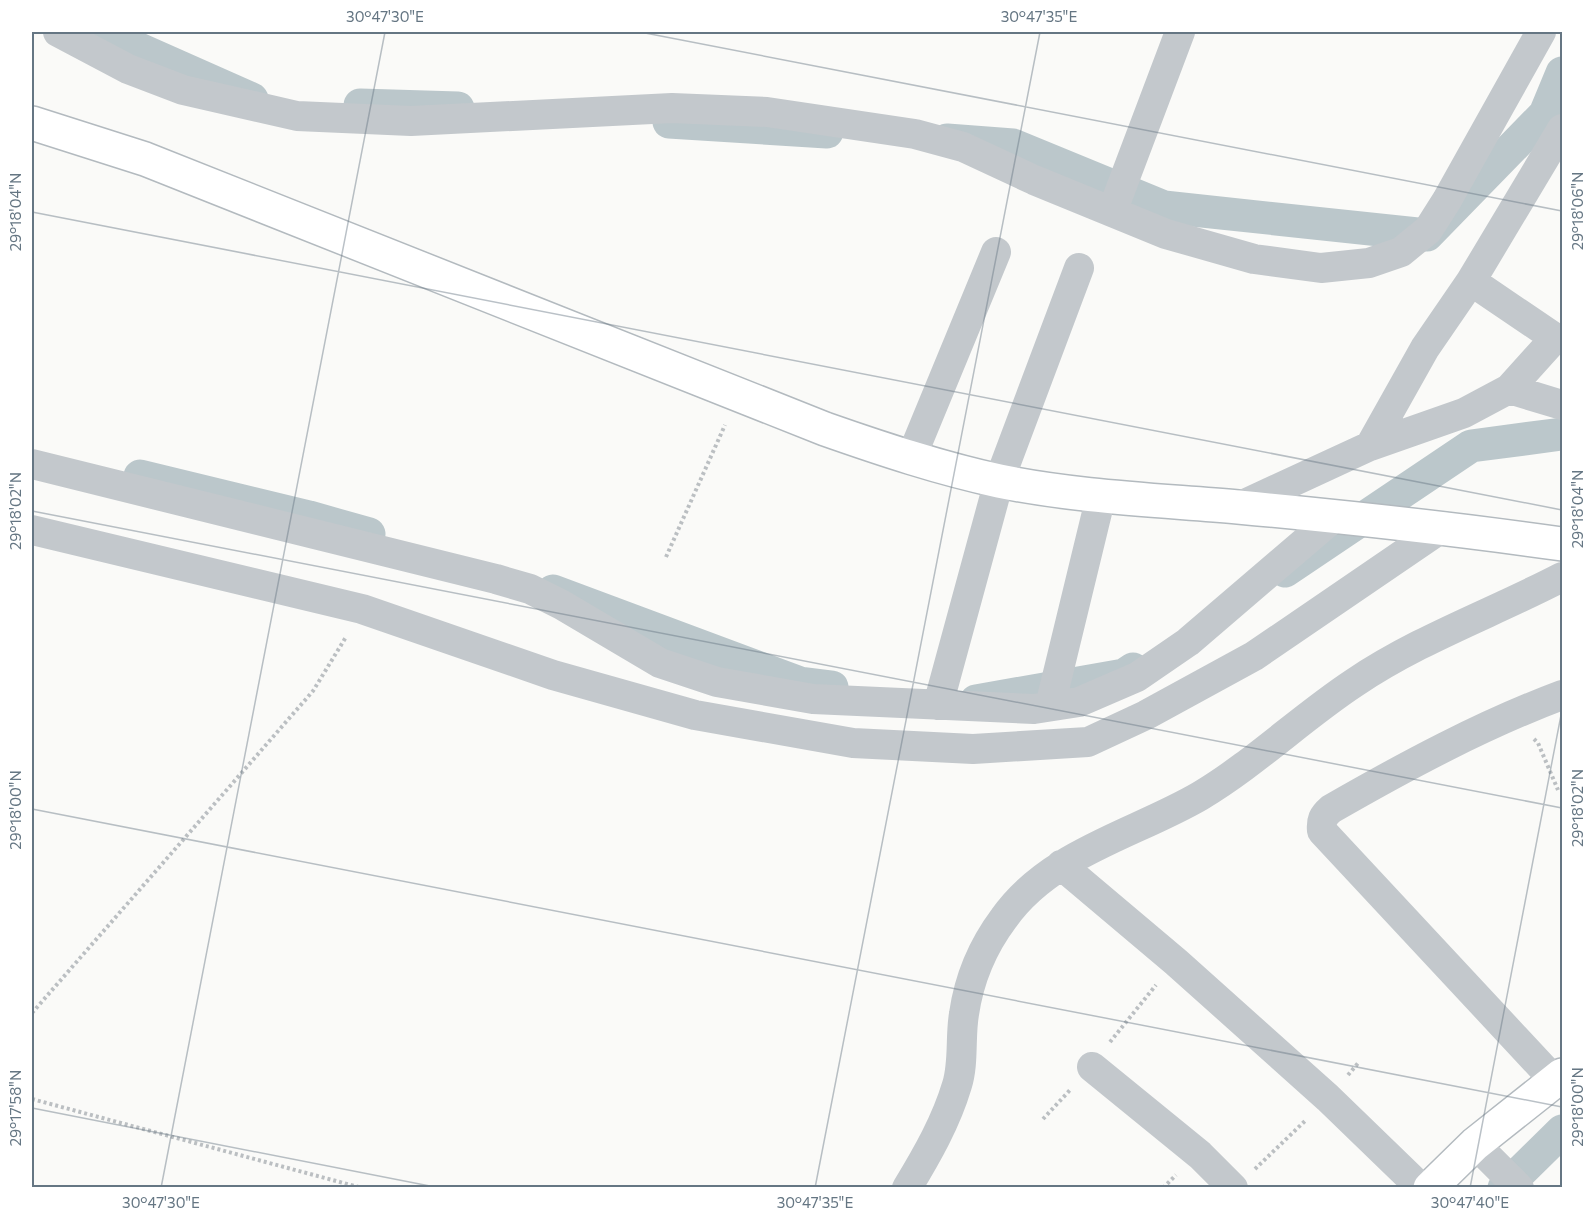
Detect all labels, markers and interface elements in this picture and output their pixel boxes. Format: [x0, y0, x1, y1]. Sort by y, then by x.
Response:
text: 30°47'30"E [346, 7, 424, 25]
text: 30°47'35"E [1001, 7, 1077, 25]
text: 29°18'06"N [1568, 172, 1586, 250]
text: 29°18'04"N [6, 173, 24, 251]
text: 29°18'04"N [1568, 470, 1586, 548]
text: 29°18'02"N [6, 472, 24, 550]
text: 29°18'02"N [1568, 769, 1586, 847]
text: 29°18'00"N [6, 770, 24, 850]
text: 29°18'00"N [1568, 1067, 1586, 1147]
text: 29°17'58"N [6, 1070, 24, 1146]
text: 30°47'30"E [122, 1193, 200, 1211]
text: 30°47'35"E [777, 1193, 853, 1211]
text: 30°47'40"E [1431, 1193, 1509, 1211]

